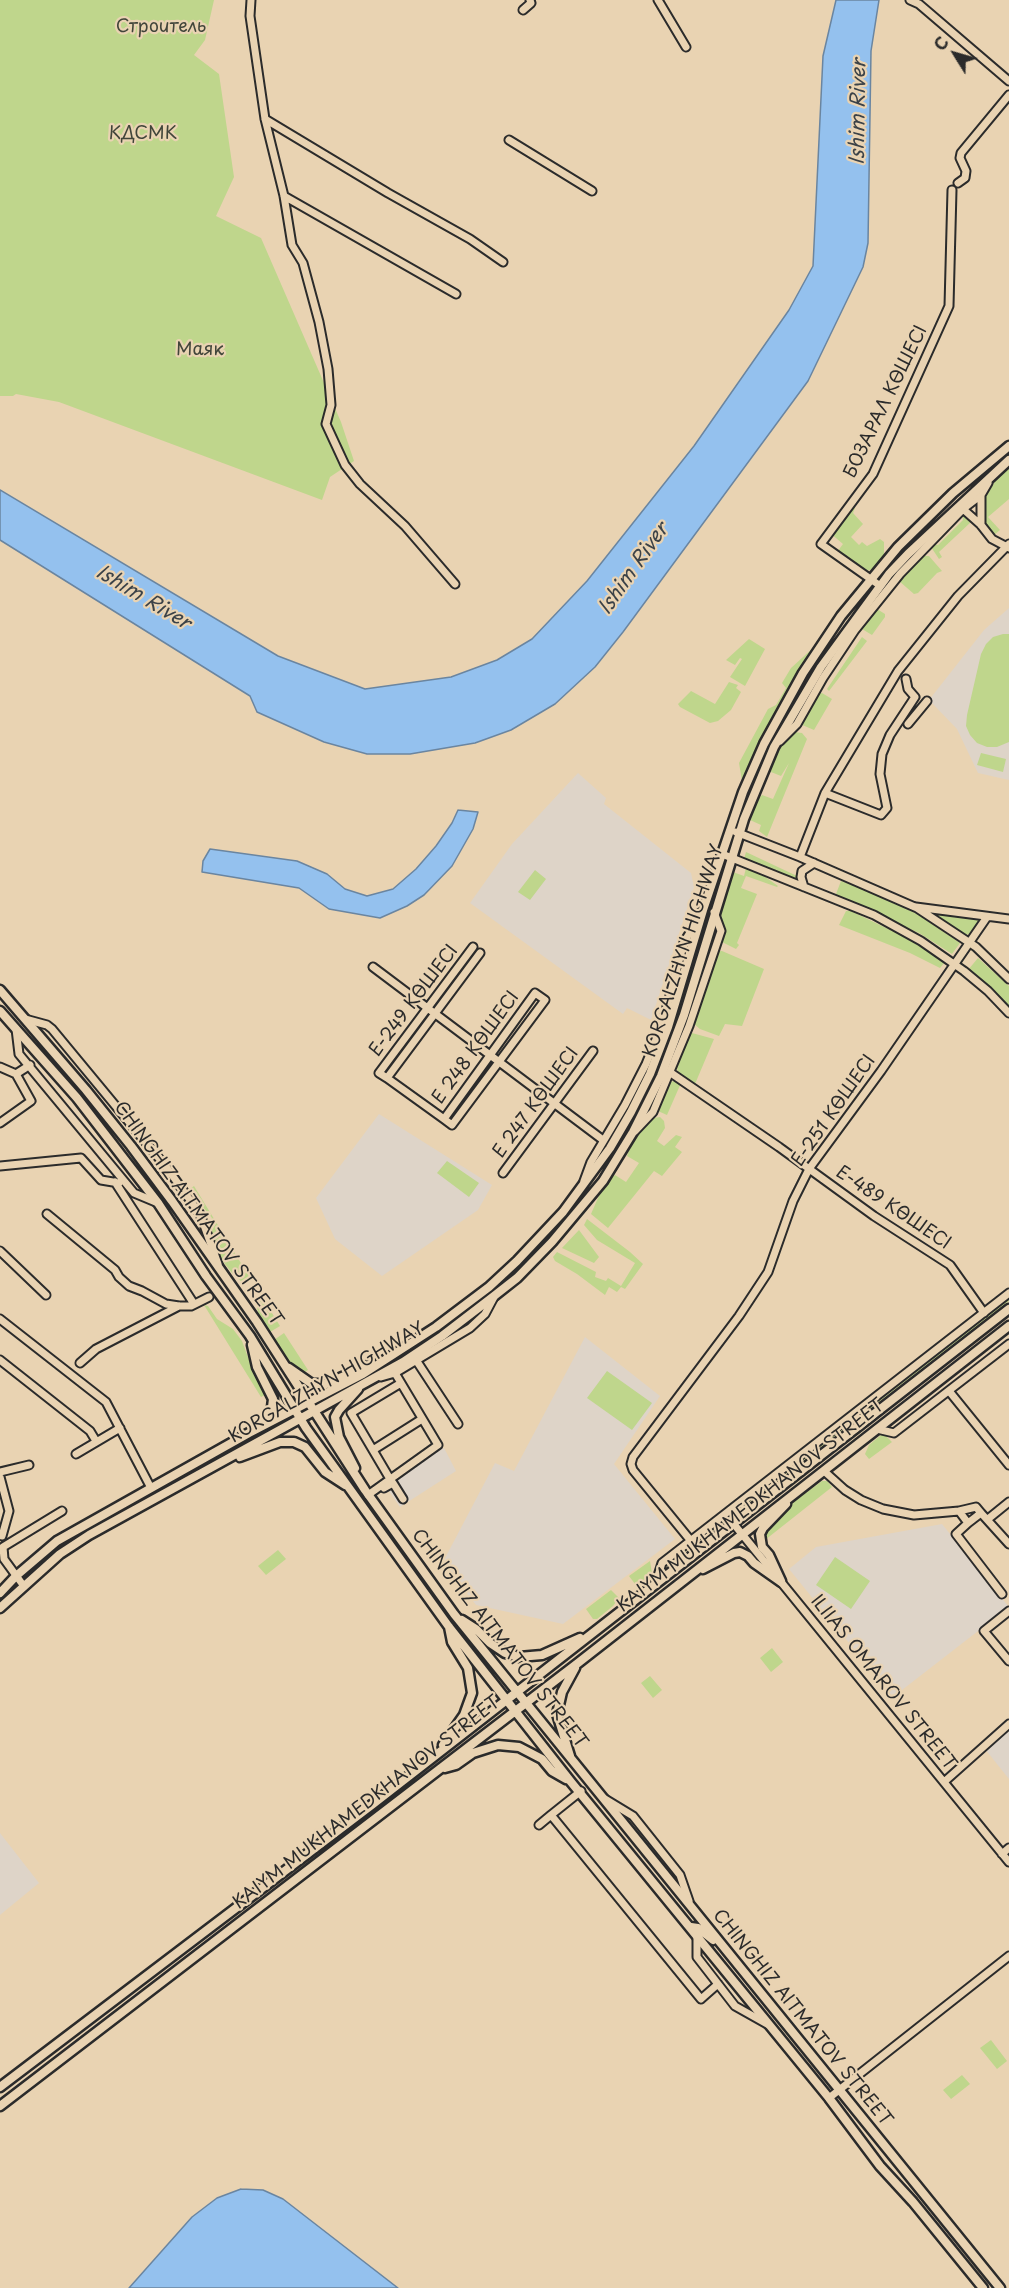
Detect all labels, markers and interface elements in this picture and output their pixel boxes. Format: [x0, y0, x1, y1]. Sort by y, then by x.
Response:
park label: Строитель [116, 16, 206, 38]
north arrow [925, 24, 985, 84]
text: С [927, 31, 954, 55]
water label: Ishim River [846, 59, 872, 165]
park label: КДСМК [109, 123, 177, 145]
street label: БОЗАРАЛ КӨШЕСІ [840, 322, 932, 482]
park label: Маяк [176, 339, 224, 361]
water label: Ishim River [594, 519, 674, 619]
water label: Ishim River [91, 560, 195, 636]
street label: KORGALZHYN HIGHWAY [639, 842, 729, 1060]
street label: Е-249 КӨШЕСІ [365, 941, 463, 1061]
street label: Е 248 КӨШЕСІ [428, 988, 524, 1108]
street label: Е 247 КӨШЕСІ [489, 1044, 583, 1162]
street label: Е-251 КӨШЕСІ [788, 1051, 880, 1171]
street label: CHINGHIZ AITMATOV STREET [109, 1097, 287, 1331]
street label: Е-489 КӨШЕСІ [832, 1162, 954, 1254]
street label: KORGALZHYN HIGHWAY [225, 1318, 429, 1448]
street label: KAIYM MUKHAMEDKHANOV STREET [613, 1395, 889, 1617]
street label: CHINGHIZ AITMATOV STREET [407, 1525, 591, 1753]
street label: ILIIAS OMAROV STREET [806, 1591, 960, 1775]
street label: KAIYM MUKHAMEDKHANOV STREET [229, 1692, 505, 1914]
street label: CHINGHIZ AITMATOV STREET [708, 1905, 896, 2131]

